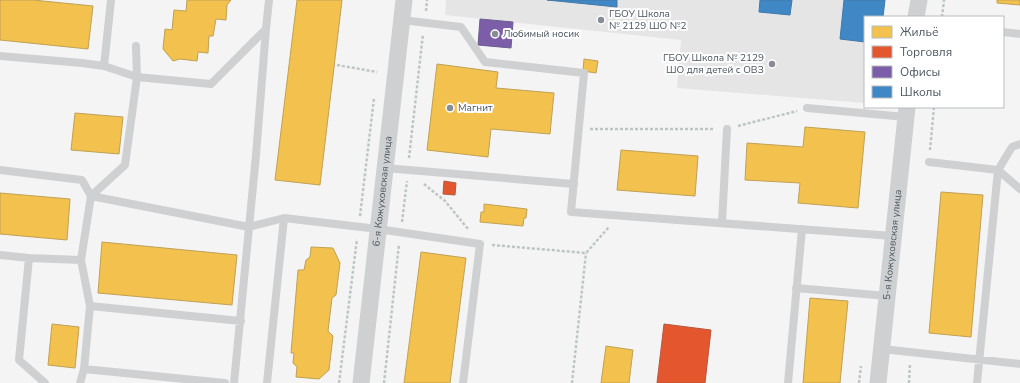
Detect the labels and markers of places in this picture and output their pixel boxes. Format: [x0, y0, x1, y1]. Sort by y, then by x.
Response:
place label: ГБОУ Школа № 2129 ШО №2 [609, 7, 687, 33]
marker: ГБОУ Школа № 2129 ШО №2 [596, 15, 606, 25]
place label: Любимый носик [503, 27, 580, 41]
marker: Любимый носик [490, 29, 500, 39]
place label: ГБОУ Школа № 2129 ШО для детей с ОВЗ [663, 51, 764, 77]
marker: ГБОУ Школа № 2129 ШО для детей с ОВЗ [767, 59, 777, 69]
place label: Магнит [458, 101, 493, 115]
marker: Магнит [445, 103, 455, 113]

